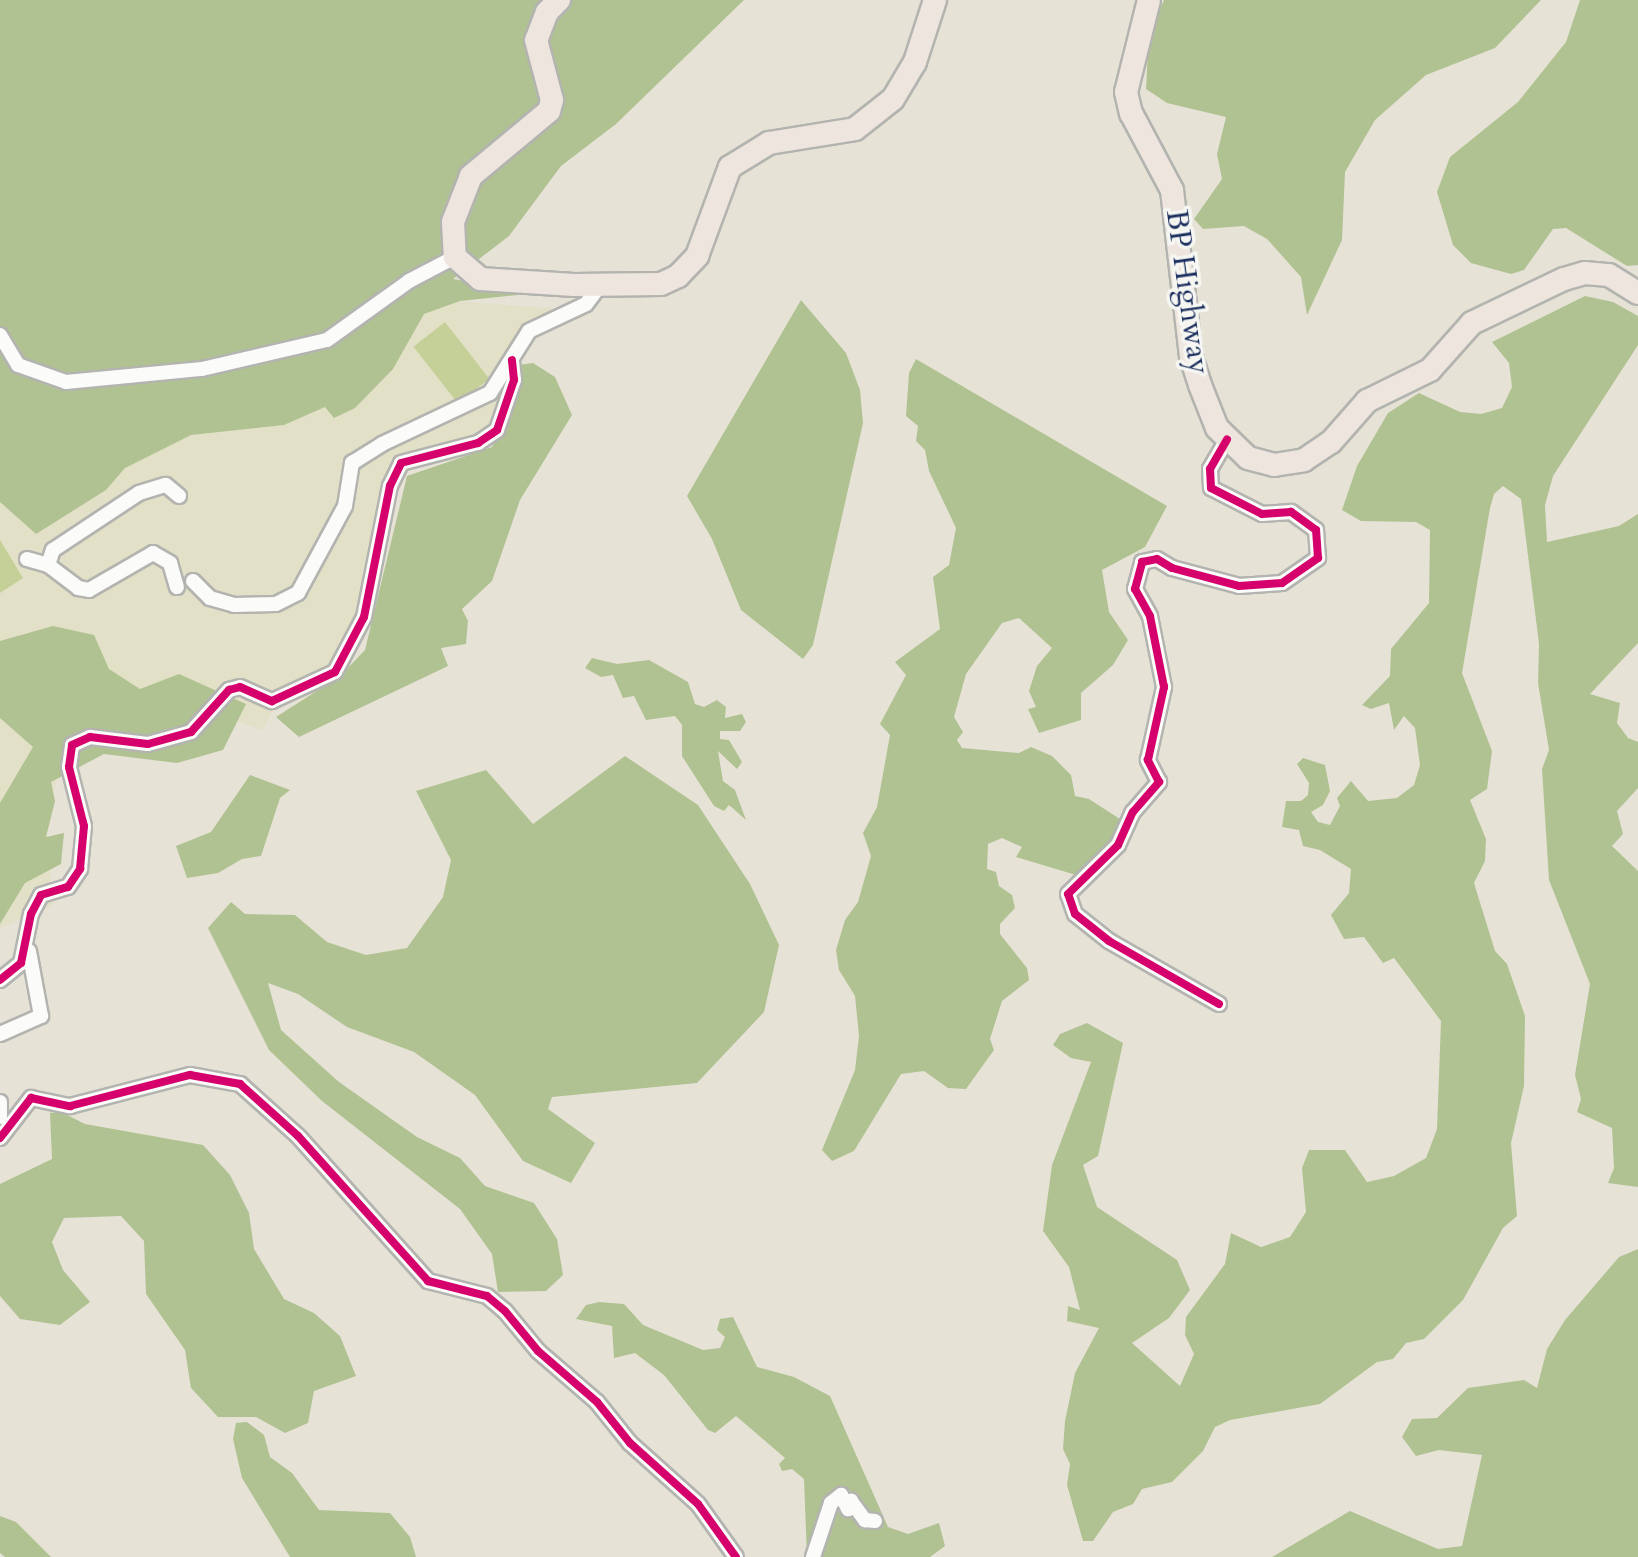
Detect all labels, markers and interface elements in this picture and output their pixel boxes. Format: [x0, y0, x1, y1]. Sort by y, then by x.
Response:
street label: BP Highway [1158, 207, 1216, 377]

